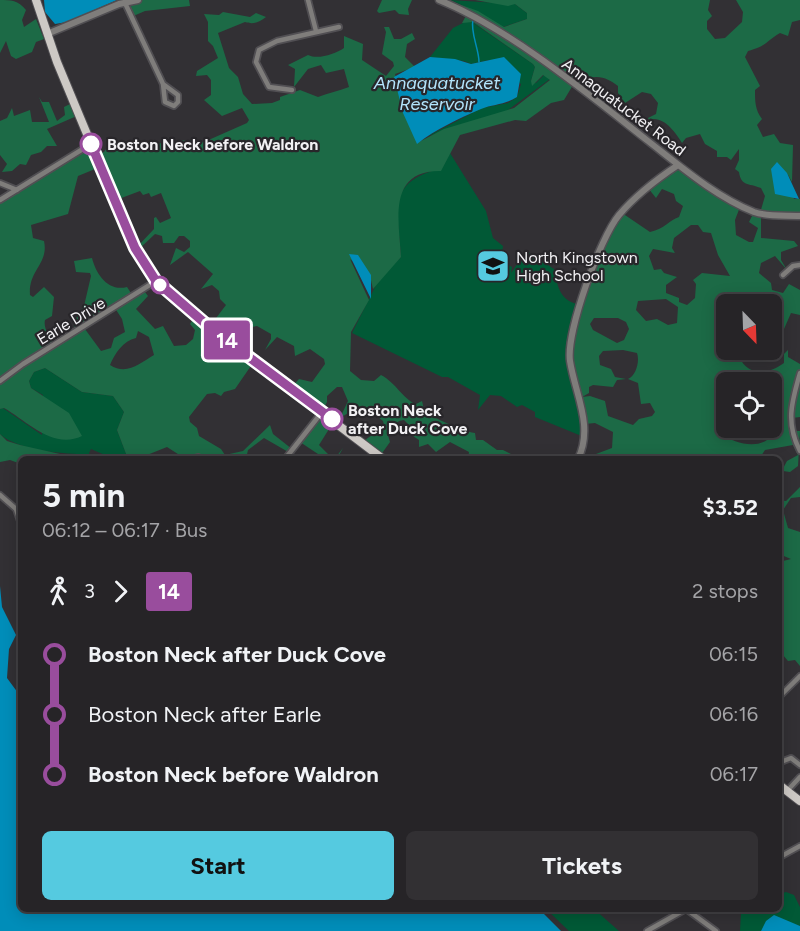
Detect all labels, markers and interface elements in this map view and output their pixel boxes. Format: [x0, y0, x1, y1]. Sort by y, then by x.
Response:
street label: Annaquatucket Road [558, 54, 690, 160]
water label: Annaquatucket Reservoir [373, 72, 500, 115]
marker: Boston Neck before Waldron [80, 133, 102, 155]
place label: Boston Neck before Waldron [107, 135, 318, 154]
school or university icon: North Kingstown High School [475, 248, 511, 284]
place label: North Kingstown High School [516, 248, 638, 285]
unlabelled marker [151, 276, 169, 294]
street label: Earle Drive [33, 293, 109, 349]
north arrow [716, 294, 782, 360]
map controls [716, 294, 782, 438]
line badge: 14 [200, 320, 254, 360]
text: 14 [216, 328, 238, 353]
button: locate [716, 372, 782, 438]
place label: Boston Neck after Duck Cove [348, 401, 467, 438]
marker: Boston Neck after Duck Cove [321, 408, 343, 430]
text: 5 min [42, 476, 125, 515]
text: $3.52 [703, 494, 758, 521]
text: 06:12 – 06:17 · Bus [42, 518, 207, 542]
icon: walk [42, 575, 75, 608]
icon: forward [104, 575, 137, 608]
text: 3 [84, 579, 95, 603]
text: 14 [158, 579, 180, 604]
text: 2 stops [692, 579, 758, 603]
text: Boston Neck after Duck Cove [88, 641, 386, 668]
text: 06:15 [709, 642, 758, 666]
text: Boston Neck after Earle [88, 701, 321, 728]
text: 06:16 [709, 702, 758, 726]
text: Boston Neck before Waldron [88, 761, 379, 788]
text: 06:17 [710, 762, 758, 786]
button: Start [42, 831, 394, 900]
button: Tickets [406, 831, 758, 900]

